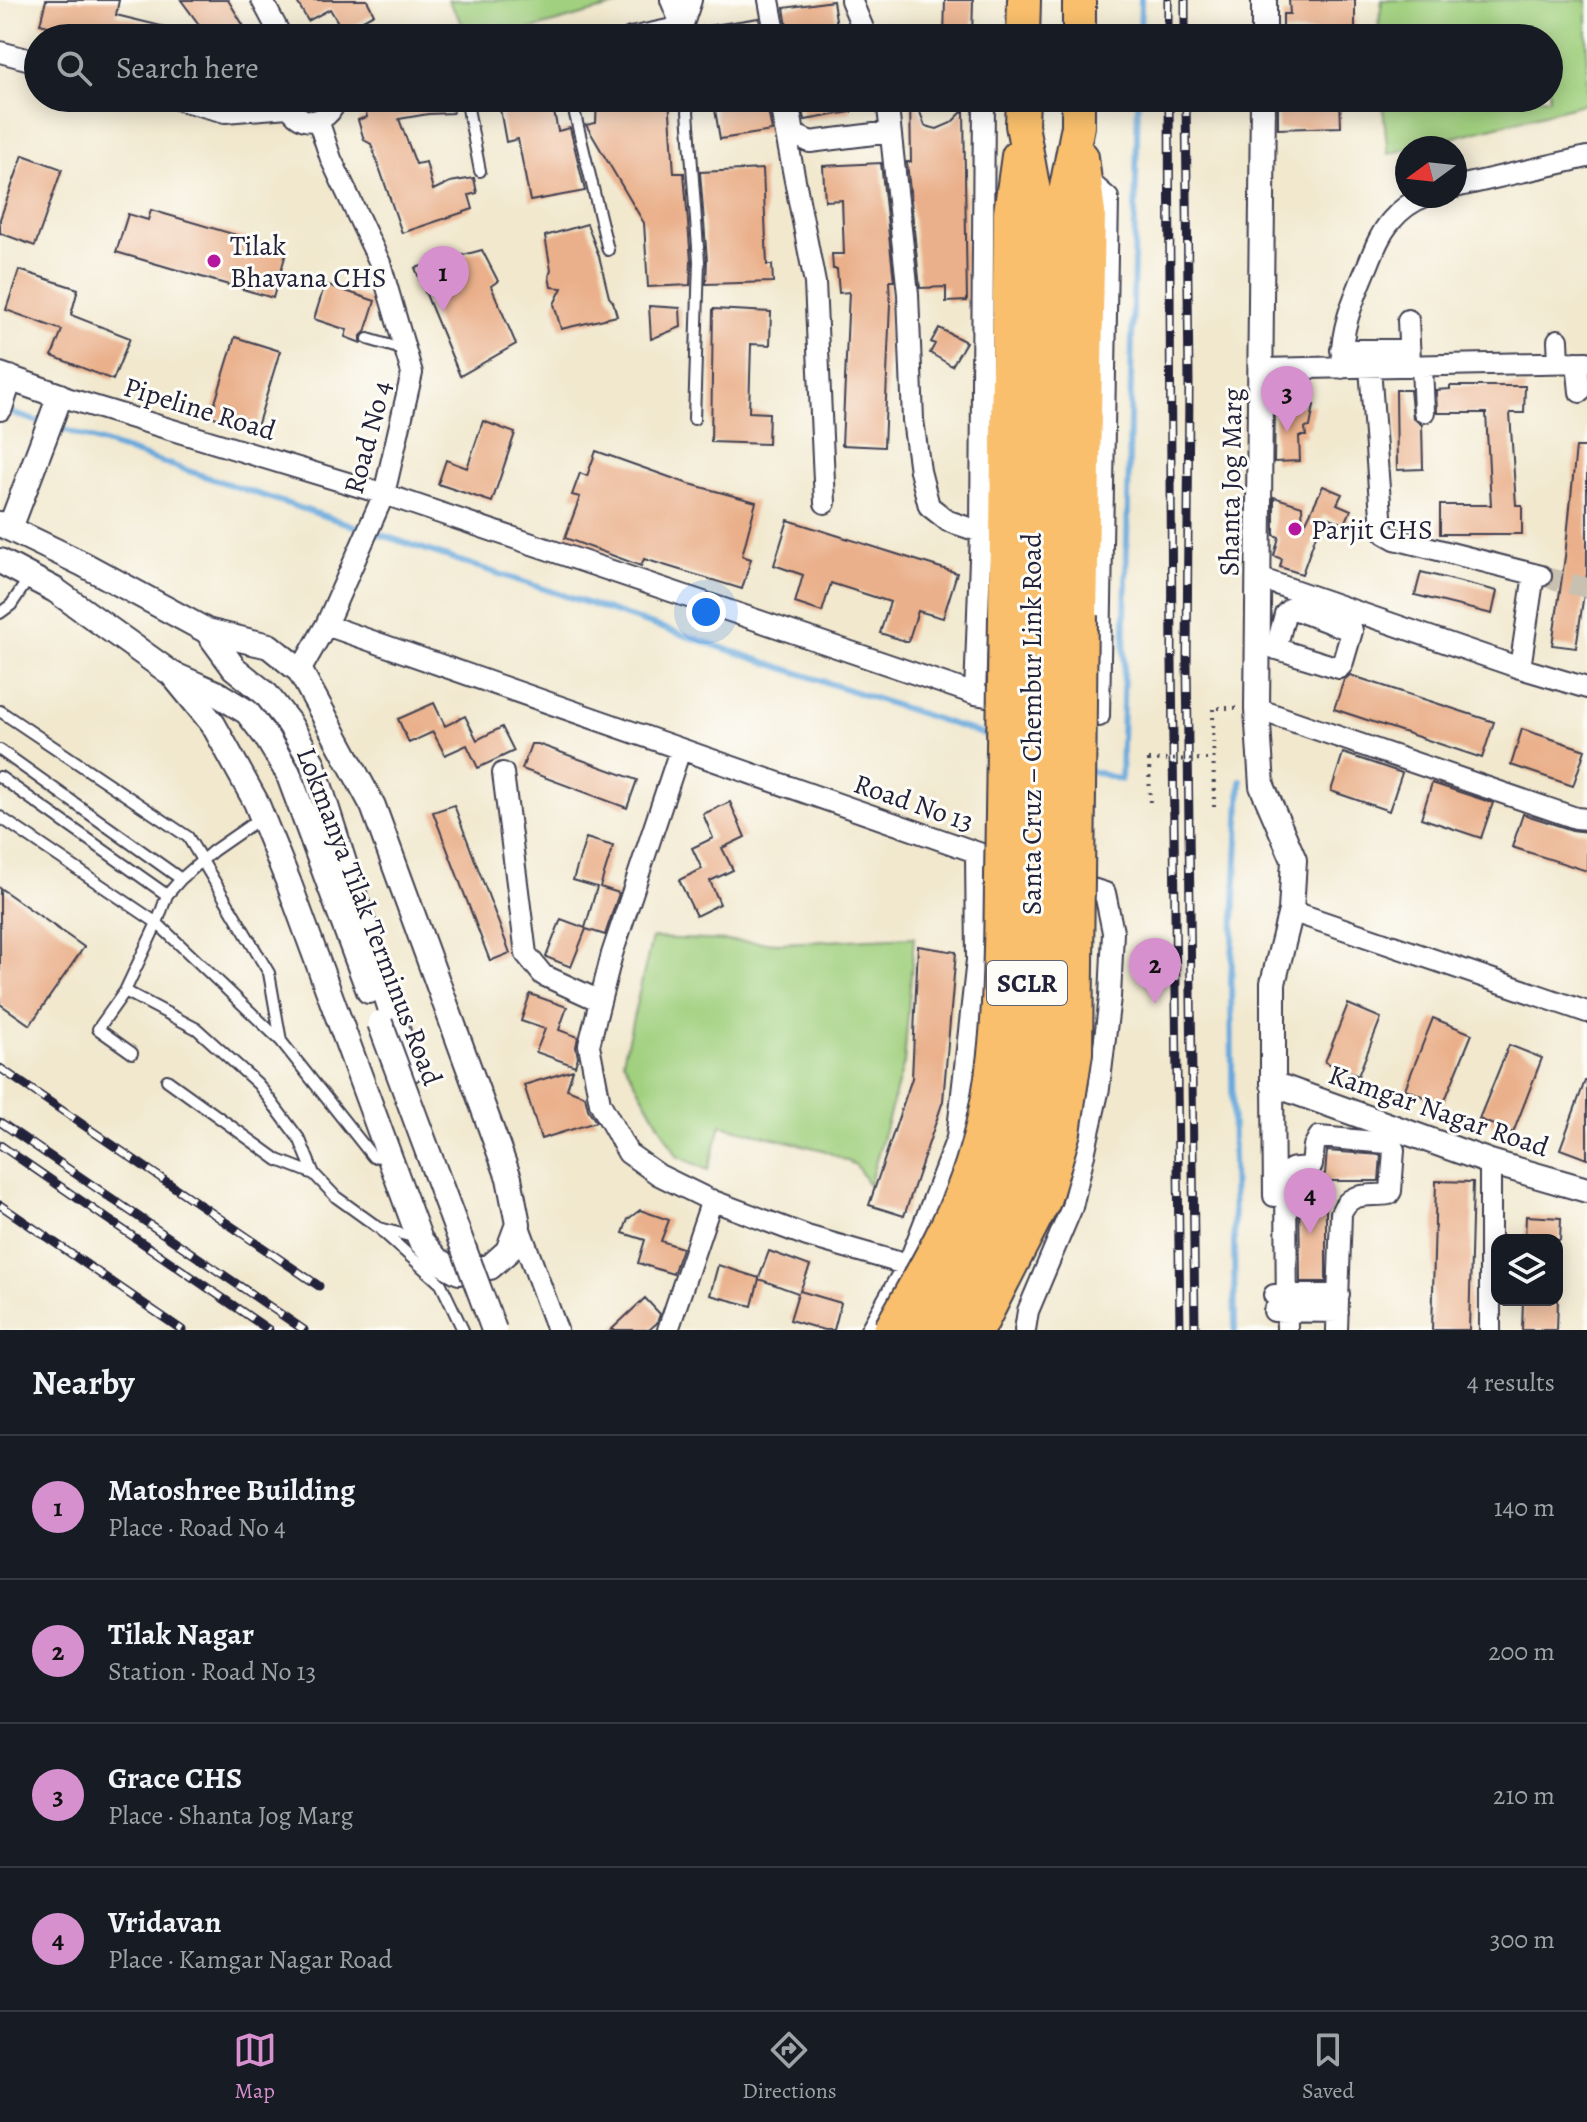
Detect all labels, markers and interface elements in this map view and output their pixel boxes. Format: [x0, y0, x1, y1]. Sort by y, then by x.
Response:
search box [24, 24, 1563, 112]
icon: search [52, 46, 96, 90]
text: Search here [116, 48, 259, 88]
north arrow [1395, 136, 1467, 208]
place label: Tilak Bhavana CHS [230, 227, 387, 297]
pin: 1 [417, 246, 469, 312]
marker: Tilak Bhavana CHS [205, 252, 223, 270]
pin: 3 [1261, 366, 1313, 432]
street label: Pipeline Road [119, 368, 281, 450]
street label: Road No 4 [335, 377, 401, 498]
street label: Shanta Jog Marg [1210, 387, 1252, 577]
place label: Parjit CHS [1311, 511, 1433, 549]
marker: Parjit CHS [1286, 520, 1304, 538]
street label: Santa Cruz – Chembur Link Road [1013, 532, 1051, 915]
your location [686, 592, 726, 632]
street label: Lokmanya Tilak Terminus Road [287, 742, 452, 1092]
street label: Road No 13 [849, 765, 979, 841]
pin: 2 [1129, 938, 1181, 1004]
road number: SCLR [987, 961, 1067, 1005]
street label: Kamgar Nagar Road [1324, 1055, 1555, 1167]
pin: 4 [1284, 1168, 1336, 1234]
map controls [1491, 1234, 1563, 1306]
button: layers [1491, 1234, 1563, 1306]
text: Nearby [32, 1359, 135, 1406]
text: 4 results [1467, 1365, 1555, 1400]
text: Matoshree Building [108, 1470, 355, 1510]
text: 1 [53, 1490, 63, 1525]
text: 140 m [1494, 1490, 1555, 1525]
text: Place · Road No 4 [108, 1510, 286, 1545]
text: Tilak Nagar [108, 1614, 254, 1654]
text: 2 [52, 1634, 64, 1669]
text: 200 m [1488, 1634, 1555, 1669]
text: Station · Road No 13 [108, 1654, 316, 1689]
text: Grace CHS [108, 1758, 242, 1798]
text: 3 [52, 1778, 64, 1813]
text: 210 m [1493, 1778, 1555, 1813]
text: Place · Shanta Jog Marg [108, 1798, 354, 1833]
text: Vridavan [108, 1902, 221, 1942]
text: 4 [52, 1922, 64, 1957]
text: 300 m [1490, 1922, 1555, 1957]
text: Place · Kamgar Nagar Road [108, 1942, 393, 1977]
tab: Map [233, 2028, 277, 2106]
tab: Directions [742, 2028, 837, 2106]
tab: Saved [1302, 2028, 1354, 2106]

